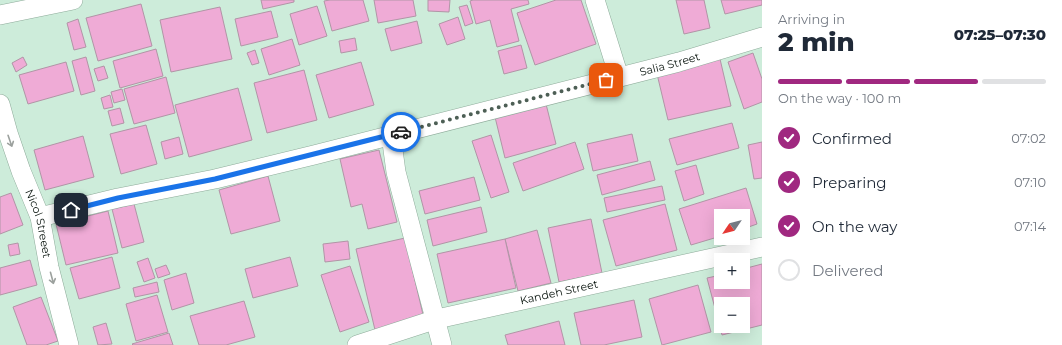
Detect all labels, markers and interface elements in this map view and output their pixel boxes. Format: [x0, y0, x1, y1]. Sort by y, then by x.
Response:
text: Arriving in [778, 11, 845, 27]
text: 07:25–07:30 [954, 25, 1046, 44]
text: 2 min [778, 26, 855, 58]
street label: Salia Street [638, 49, 702, 79]
pin [589, 63, 623, 97]
icon: bag [595, 69, 617, 91]
text: On the way · 100 m [778, 90, 901, 106]
courier [381, 112, 421, 152]
icon: car [390, 121, 412, 143]
icon: check [778, 127, 800, 149]
text: Confirmed [812, 129, 892, 148]
text: 07:02 [1011, 130, 1046, 146]
one-way arrow [7, 135, 15, 147]
icon: check [778, 171, 800, 193]
text: Preparing [812, 173, 887, 192]
text: 07:10 [1014, 174, 1046, 190]
street label: Nicol Streeet [22, 187, 54, 259]
pin [54, 193, 88, 227]
icon: home [60, 199, 82, 221]
north arrow [714, 209, 750, 245]
map controls [714, 209, 750, 333]
icon: check [778, 215, 800, 237]
text: On the way [812, 217, 897, 236]
text: 07:14 [1014, 218, 1046, 234]
button: + [714, 253, 750, 289]
text: Delivered [812, 261, 884, 280]
one-way arrow [48, 272, 56, 285]
street label: Kandeh Street [519, 276, 600, 307]
button: − [714, 297, 750, 333]

